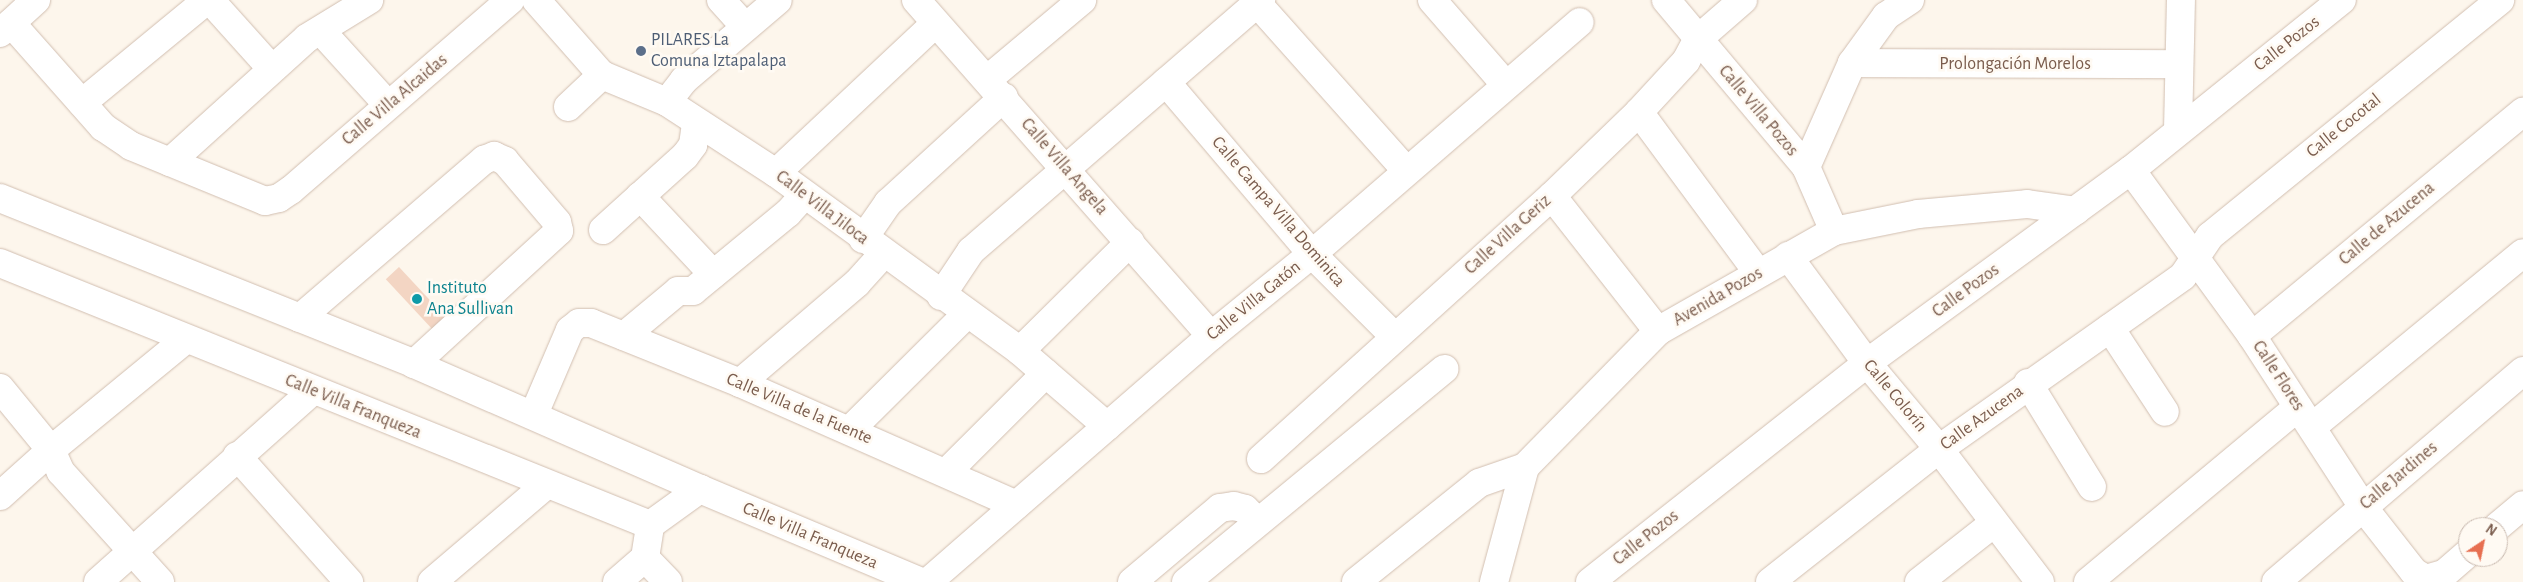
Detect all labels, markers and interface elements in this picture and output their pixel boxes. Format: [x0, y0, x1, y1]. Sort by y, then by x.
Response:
street label: Calle Pozos [2250, 12, 2324, 76]
place label: PILARES La Comuna Iztapalapa [651, 30, 787, 72]
marker: PILARES La Comuna Iztapalapa [635, 45, 647, 57]
street label: Calle Villa Alcaidas [338, 50, 452, 150]
street label: Prolongación Morelos [1939, 53, 2091, 75]
street label: Calle Villa Pozos [1714, 61, 1802, 161]
street label: Calle Cocotal [2302, 89, 2386, 163]
street label: Calle Villa Angela [1016, 114, 1112, 220]
street label: Calle Campa Villa Dominica [1207, 132, 1349, 292]
street label: Calle Villa Jiloca [771, 166, 873, 250]
street label: Calle de Azucena [2335, 178, 2439, 270]
street label: Calle Villa Geriz [1460, 191, 1556, 279]
street label: Calle Villa Gatón [1203, 256, 1305, 346]
street label: Calle Pozos [1928, 259, 2004, 323]
street label: Avenida Pozos [1669, 263, 1767, 331]
place label: Instituto Ana Sullivan [427, 278, 513, 320]
marker: Instituto Ana Sullivan [411, 293, 423, 305]
street label: Calle Flores [2247, 337, 2309, 415]
street label: Calle Colorín [1858, 355, 1932, 437]
street label: Calle Villa de la Fuente [723, 369, 875, 449]
street label: Calle Villa Franqueza [282, 370, 424, 444]
street label: Calle Azucena [1936, 381, 2028, 455]
street label: Calle Jardines [2356, 437, 2442, 515]
street label: Calle Villa Franqueza [739, 498, 881, 574]
street label: Calle Pozos [1609, 506, 1683, 570]
north arrow [2458, 517, 2508, 567]
text: N [2483, 522, 2499, 539]

